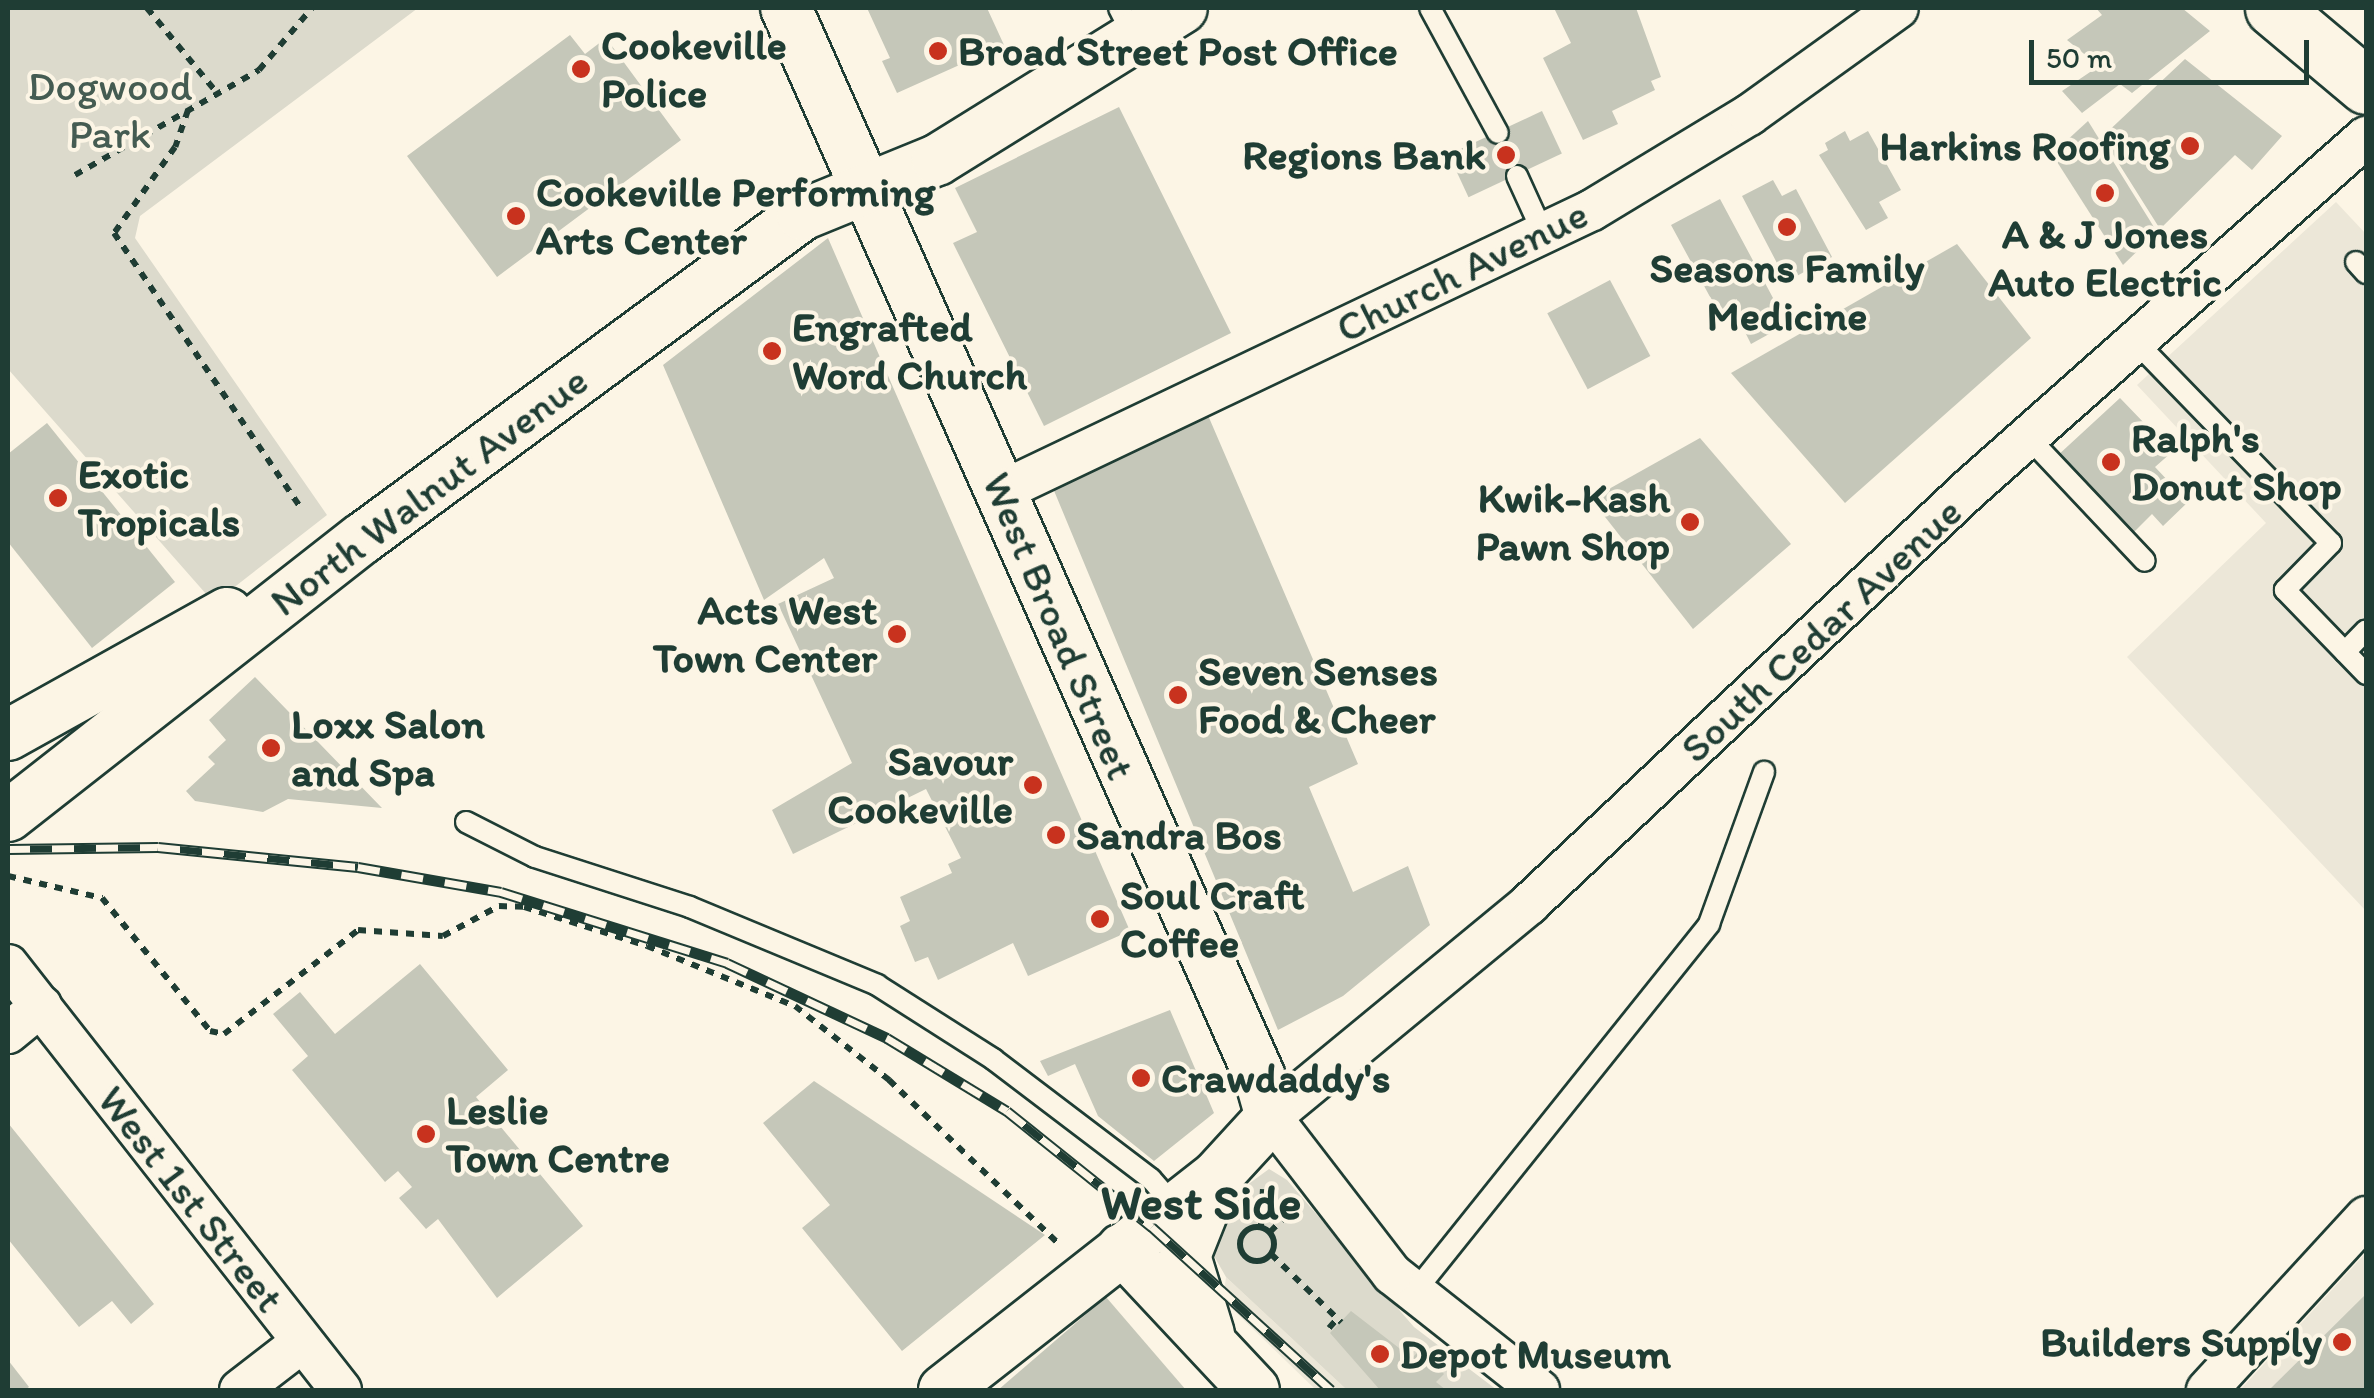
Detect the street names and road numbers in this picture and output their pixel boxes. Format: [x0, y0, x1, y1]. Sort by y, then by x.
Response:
street label: Church Avenue [1329, 189, 1595, 353]
street label: North Walnut Avenue [260, 355, 598, 627]
street label: West Broad Street [972, 466, 1146, 786]
street label: South Cedar Avenue [1671, 488, 1971, 772]
street label: West 1st Street [87, 1076, 295, 1322]

